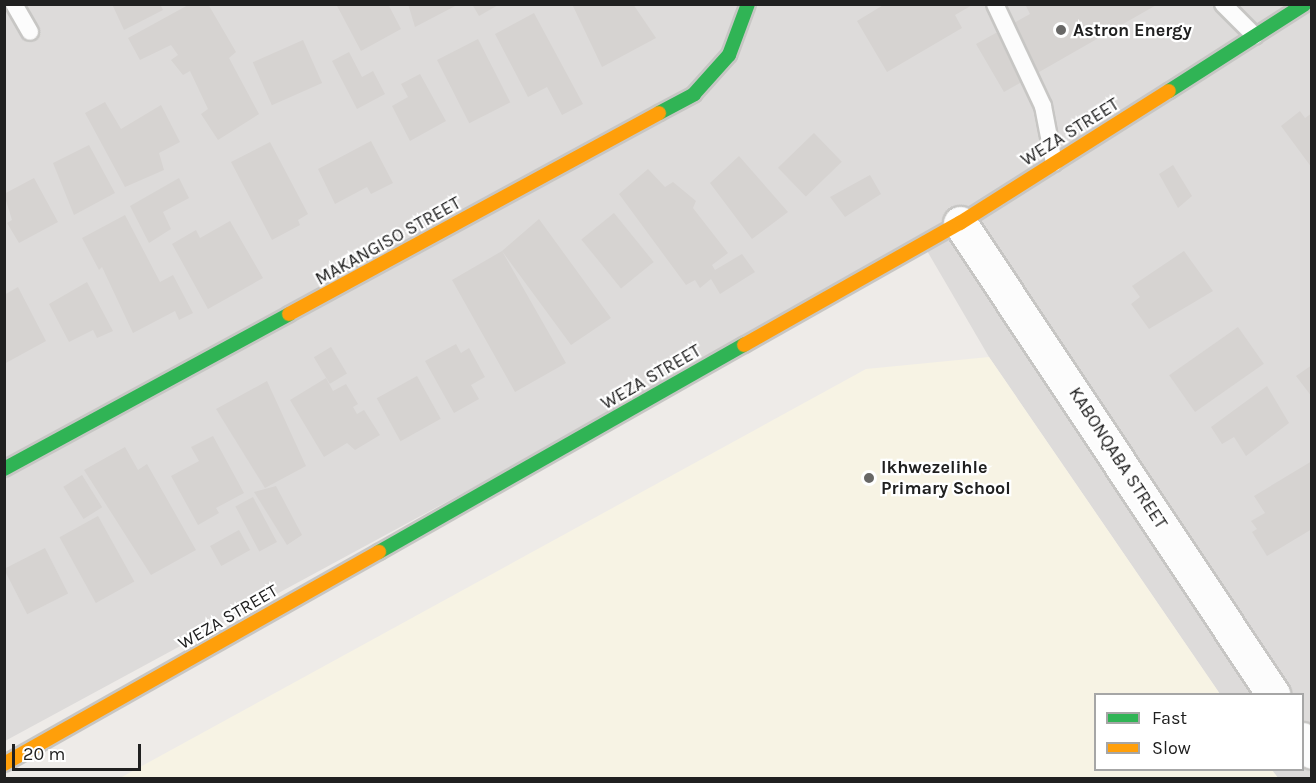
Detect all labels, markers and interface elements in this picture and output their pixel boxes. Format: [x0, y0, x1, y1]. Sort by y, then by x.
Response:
place label: Astron Energy [1073, 19, 1192, 41]
marker: Astron Energy [1054, 23, 1068, 37]
street label: WEZA STREET [1017, 93, 1123, 171]
street label: MAKANGISO STREET [312, 192, 464, 290]
street label: WEZA STREET [597, 340, 705, 414]
street label: KABONQABA STREET [1064, 383, 1172, 533]
place label: Ikhwezelihle Primary School [881, 457, 1011, 500]
marker: Ikhwezelihle Primary School [862, 471, 876, 485]
street label: WEZA STREET [174, 580, 282, 654]
legend [1094, 693, 1304, 771]
text: Fast [1152, 707, 1187, 729]
scale bar [15, 732, 144, 770]
text: Slow [1152, 737, 1191, 759]
text: 20 m [23, 743, 65, 765]

